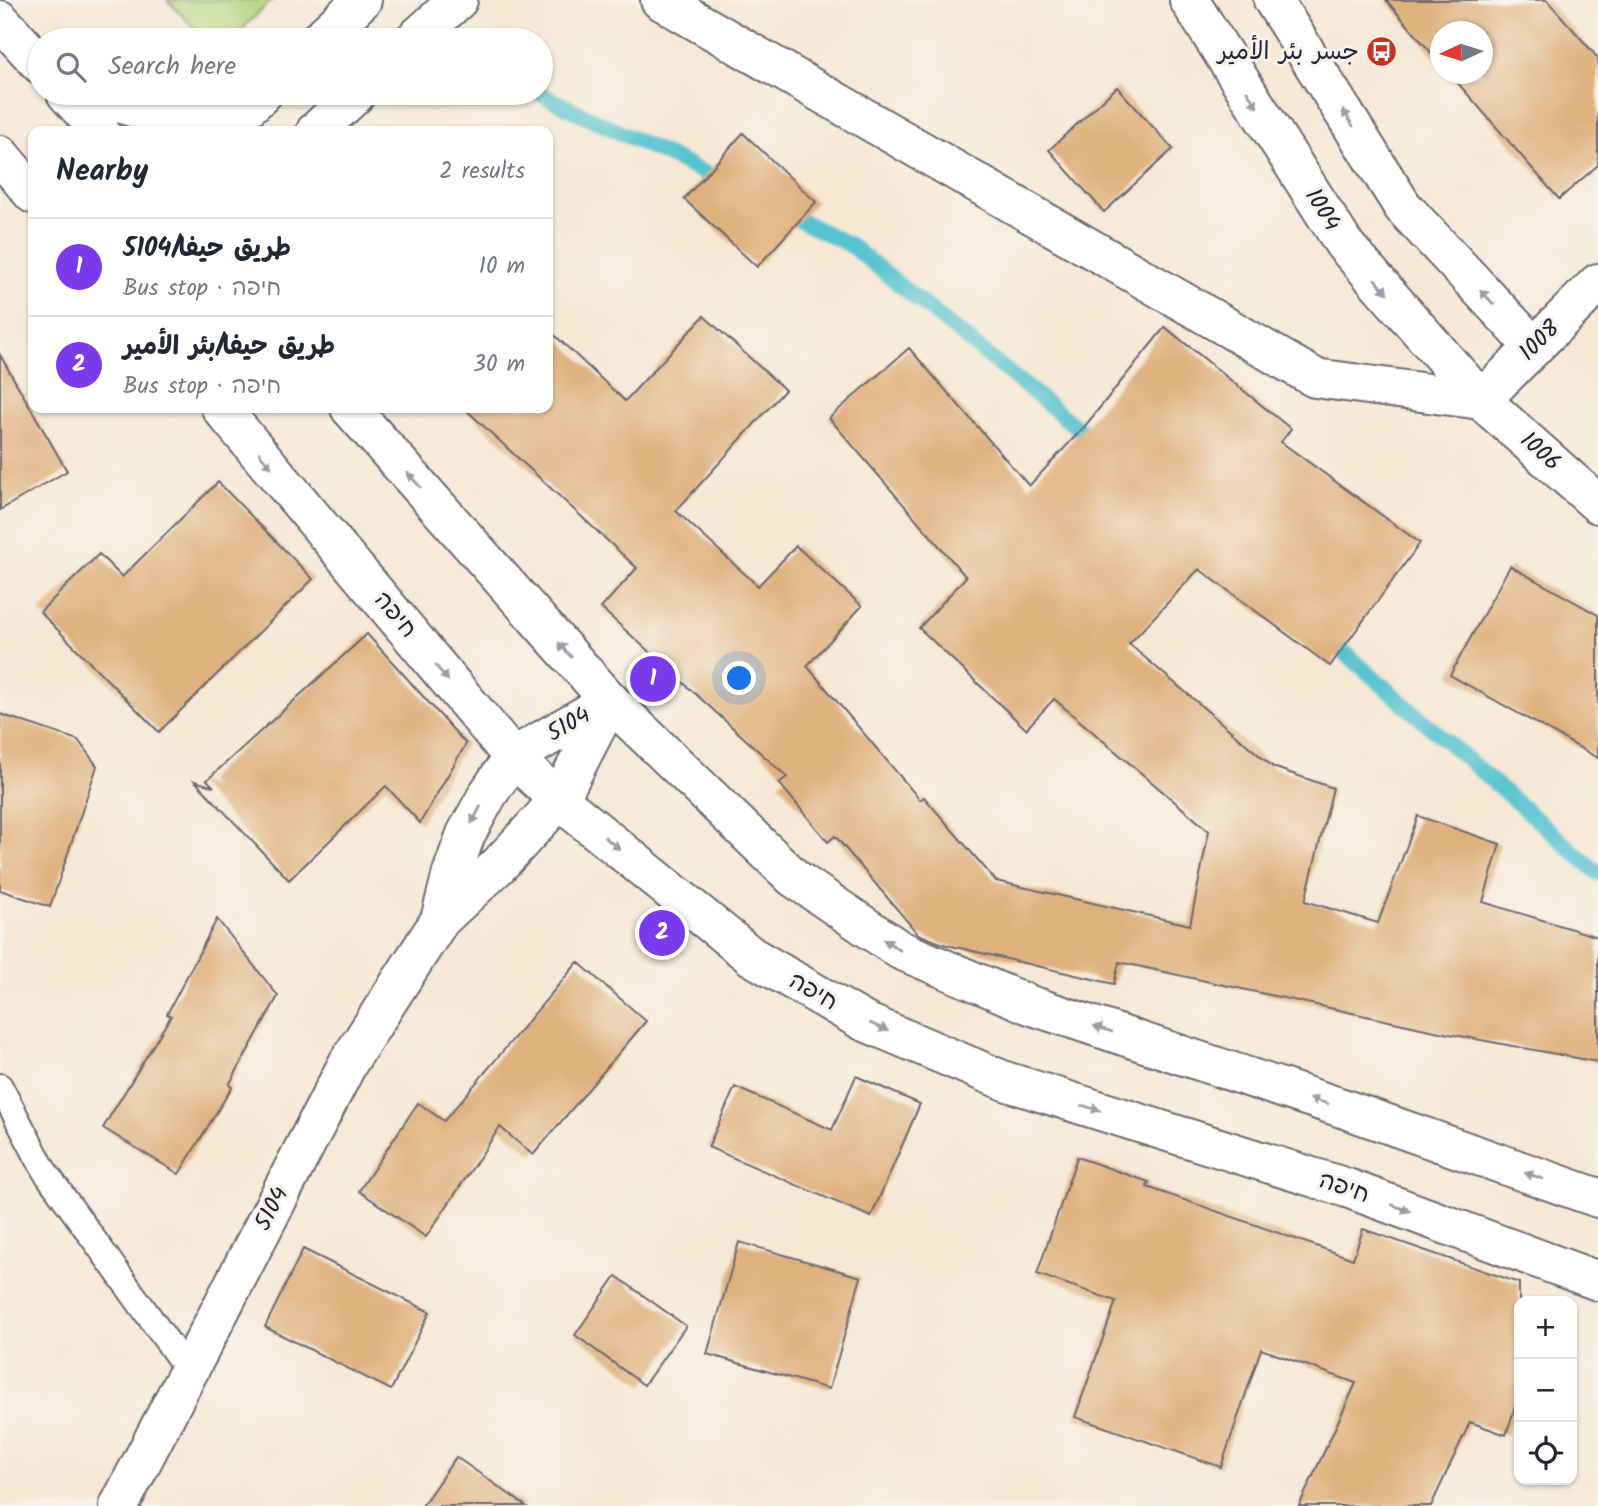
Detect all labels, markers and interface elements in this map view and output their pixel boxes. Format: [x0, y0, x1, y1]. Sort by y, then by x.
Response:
north arrow [1430, 21, 1493, 84]
search box [28, 28, 553, 105]
place label: جسر بئر الأمير [1216, 33, 1359, 72]
bus stop icon: جسر بئر الأمير [1365, 35, 1399, 69]
text: Search here [108, 46, 236, 88]
icon: search [52, 48, 90, 86]
one-way arrow [1246, 89, 1259, 109]
one-way arrow [1341, 109, 1354, 128]
text: Nearby [56, 148, 148, 196]
text: 2 results [439, 154, 525, 190]
street label: 1004 [1294, 181, 1350, 239]
text: طريق حيفا/5104 [123, 228, 291, 270]
text: 1 [76, 249, 82, 285]
text: 10 m [479, 249, 525, 285]
text: Bus stop · חיפה [123, 271, 281, 307]
one-way arrow [1373, 277, 1389, 295]
one-way arrow [1480, 289, 1496, 306]
street label: 1008 [1510, 311, 1570, 371]
text: طريق حيفا/بئر الأمير [123, 326, 335, 368]
text: 2 [72, 347, 86, 383]
text: 30 m [473, 347, 525, 383]
text: Bus stop · חיפה [123, 369, 281, 405]
street label: 1006 [1510, 422, 1570, 482]
one-way arrow [257, 452, 272, 469]
one-way arrow [406, 471, 422, 489]
street label: חיפה [363, 583, 427, 647]
one-way arrow [557, 641, 573, 659]
pin: 1 [630, 653, 676, 705]
your location [722, 661, 756, 695]
one-way arrow [434, 664, 449, 681]
street label: 5104 [539, 697, 599, 753]
one-way arrow [471, 805, 483, 825]
one-way arrow [602, 836, 620, 851]
pin: 2 [639, 907, 685, 959]
one-way arrow [883, 938, 901, 952]
street label: חיפה [781, 962, 845, 1022]
one-way arrow [868, 1022, 889, 1033]
one-way arrow [1092, 1024, 1113, 1034]
one-way arrow [1308, 1095, 1329, 1106]
one-way arrow [1081, 1103, 1102, 1113]
street label: חיפה [1313, 1161, 1375, 1215]
one-way arrow [1523, 1170, 1544, 1181]
street label: 5104 [244, 1180, 300, 1238]
one-way arrow [1390, 1202, 1411, 1213]
map controls [1514, 1296, 1577, 1485]
button: + [1514, 1296, 1577, 1359]
button: − [1514, 1359, 1577, 1422]
button: locate [1514, 1422, 1577, 1485]

